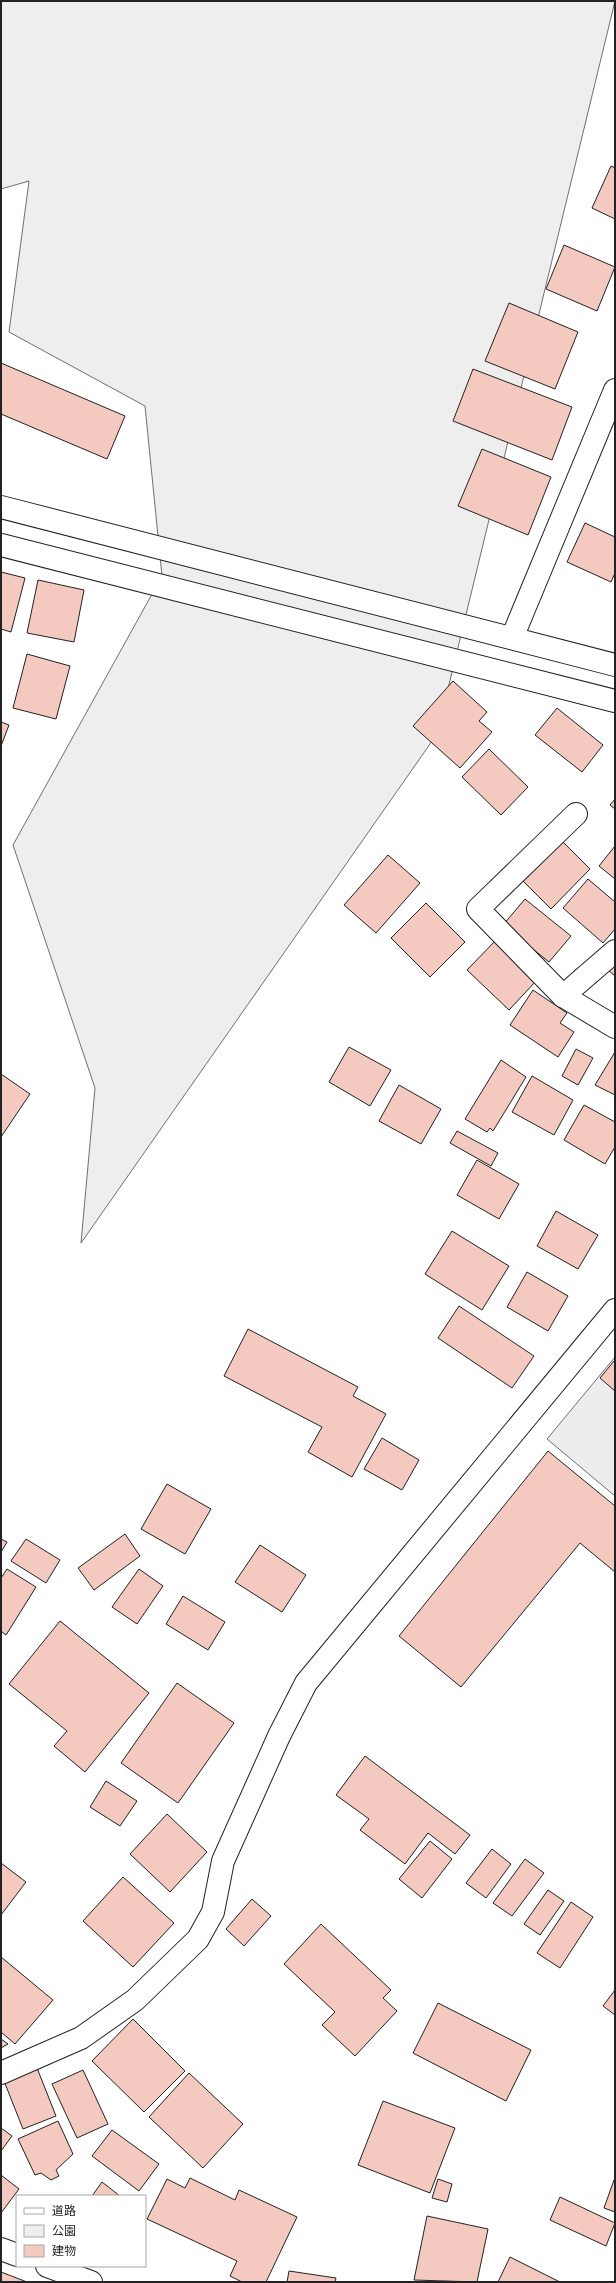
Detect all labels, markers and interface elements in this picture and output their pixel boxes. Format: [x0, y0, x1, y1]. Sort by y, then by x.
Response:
legend [16, 2195, 146, 2267]
text: 道路 [52, 2204, 76, 2218]
text: 公園 [52, 2224, 76, 2238]
text: 建物 [52, 2244, 76, 2258]

